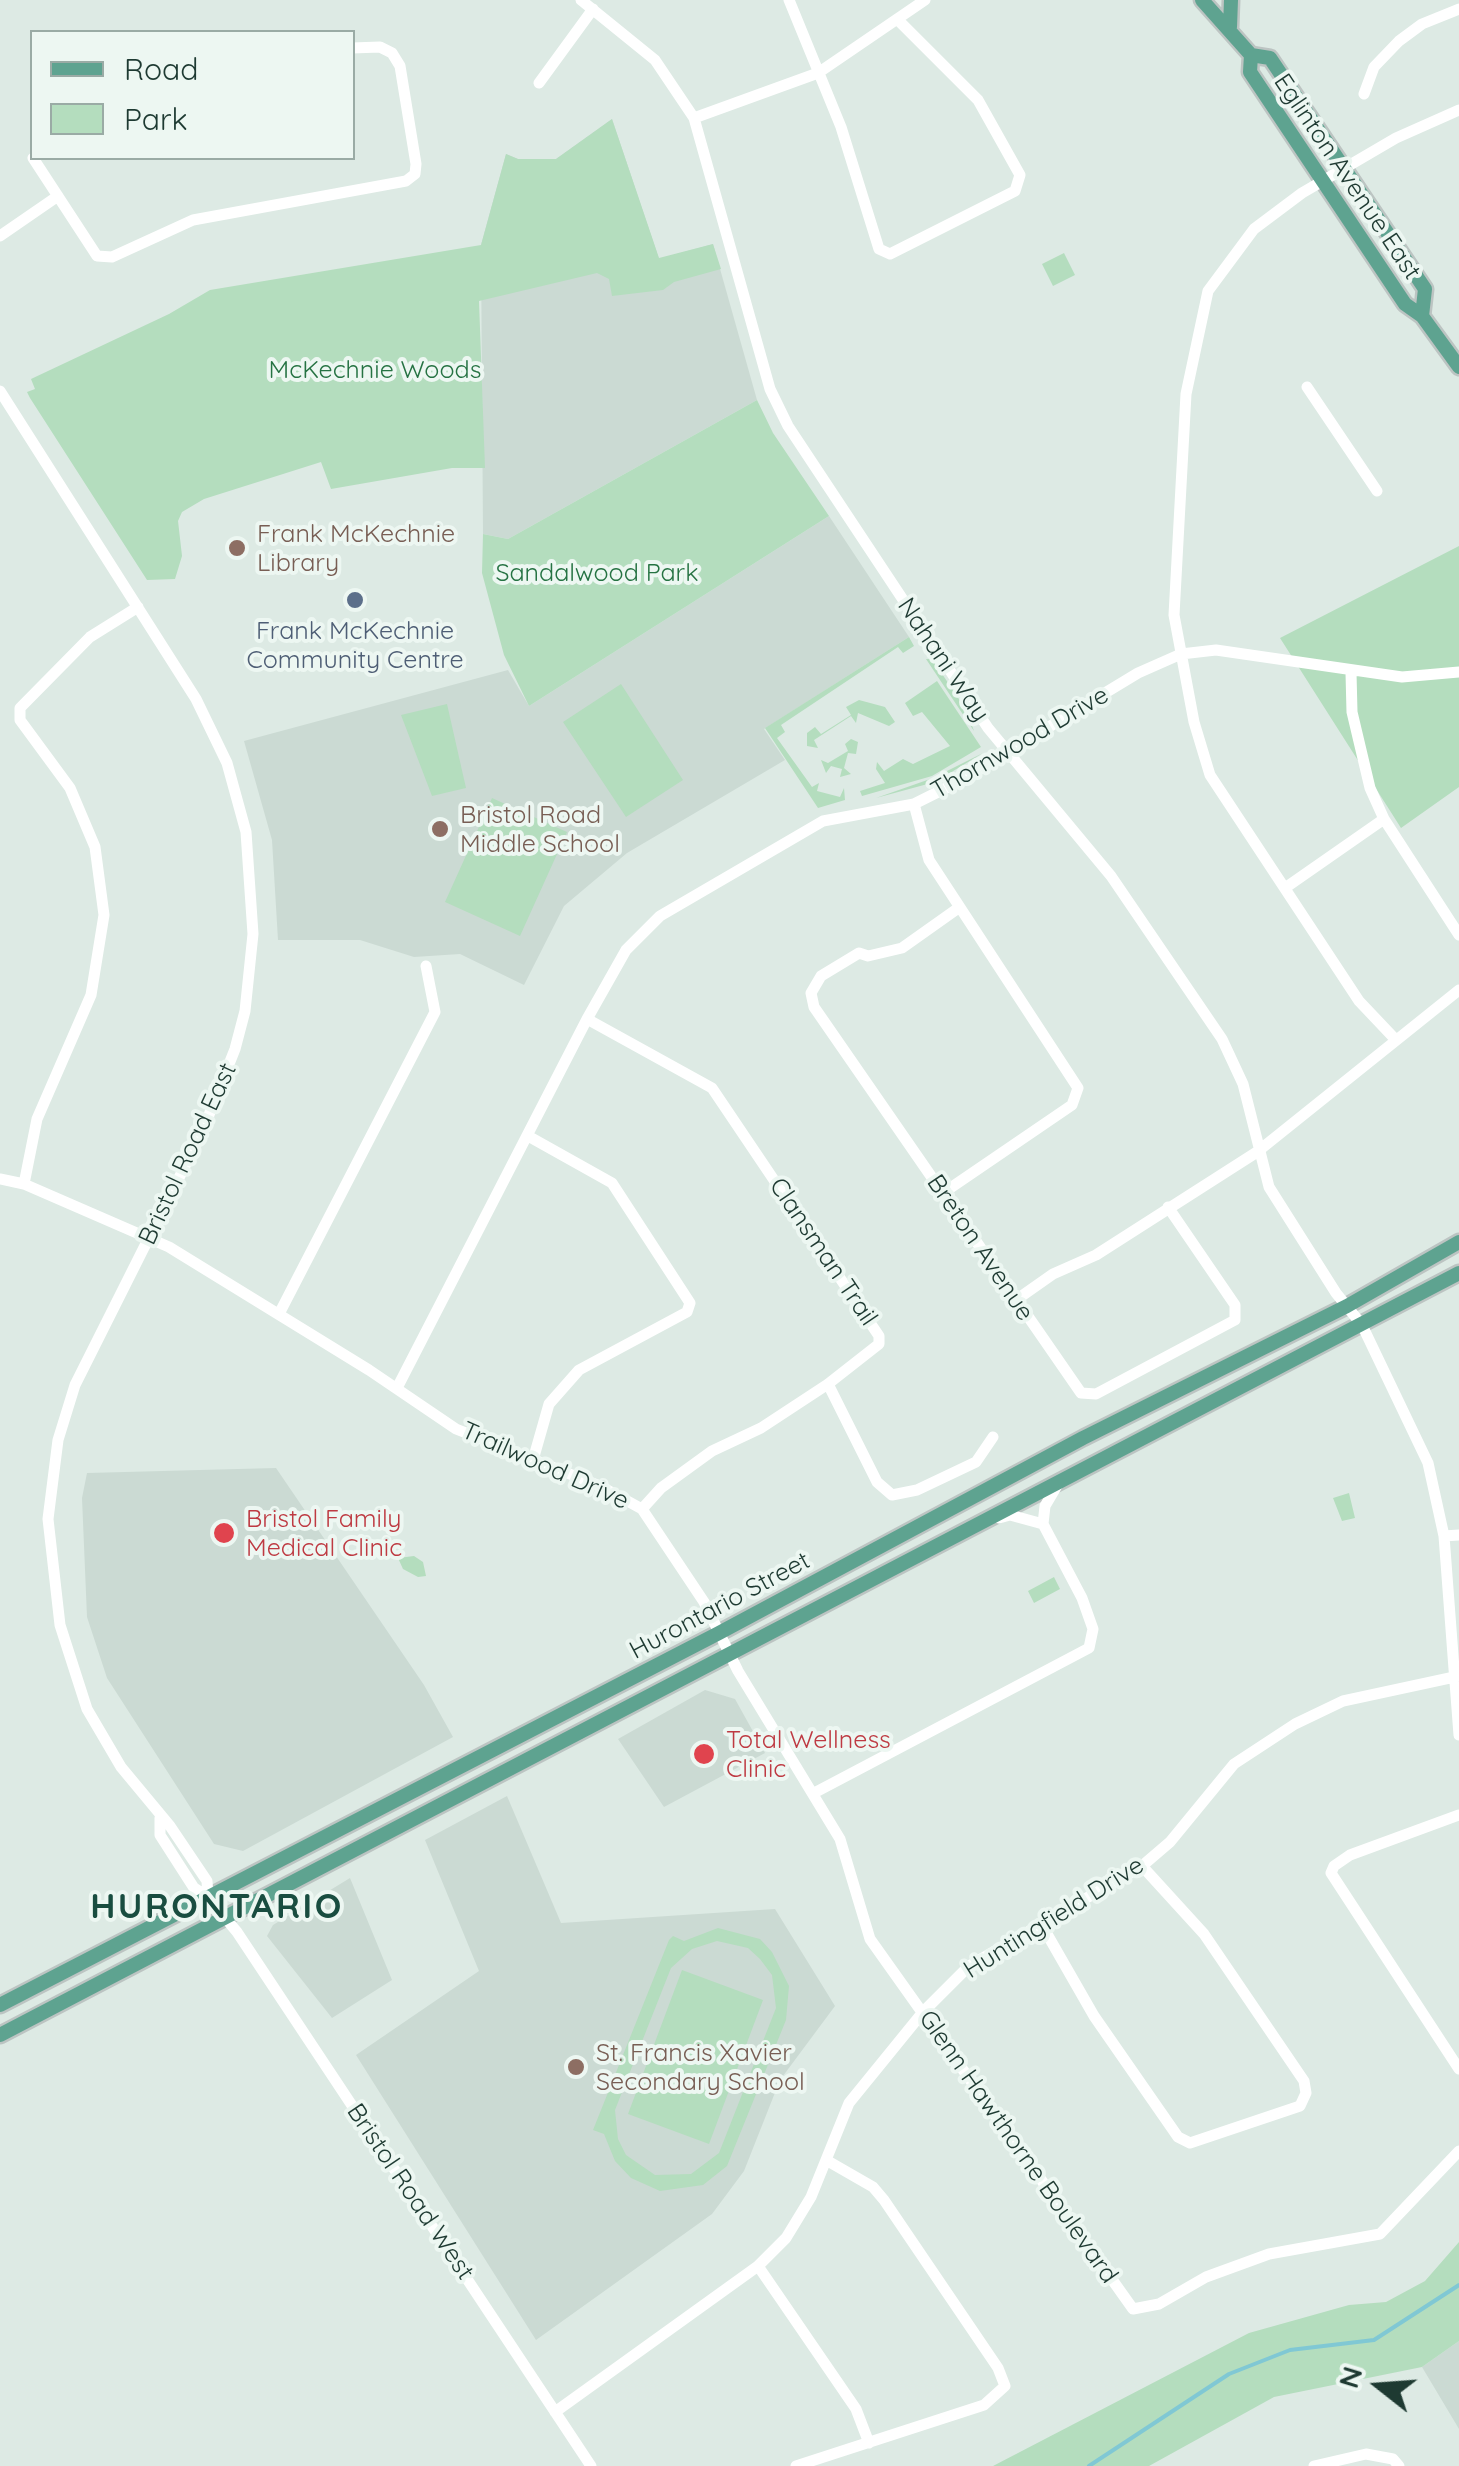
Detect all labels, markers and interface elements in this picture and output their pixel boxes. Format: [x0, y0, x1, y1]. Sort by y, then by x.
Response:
legend [30, 30, 355, 160]
text: Road [124, 50, 198, 88]
street label: Eglinton Avenue East [1267, 68, 1427, 286]
text: Park [124, 100, 188, 138]
park label: McKechnie Woods [269, 355, 481, 385]
place label: Frank McKechnie Library [257, 519, 455, 578]
marker: Frank McKechnie Library [226, 537, 248, 559]
park label: Sandalwood Park [495, 558, 699, 588]
marker: Frank McKechnie Community Centre [344, 589, 366, 611]
street label: Nahani Way [891, 593, 995, 727]
place label: Frank McKechnie Community Centre [246, 616, 464, 675]
street label: Thornwood Drive [926, 680, 1114, 806]
place label: Bristol Road Middle School [460, 800, 620, 859]
marker: Bristol Road Middle School [429, 818, 451, 840]
street label: Bristol Road East [133, 1058, 243, 1250]
street label: Breton Avenue [920, 1169, 1040, 1327]
street label: Clansman Trail [763, 1172, 883, 1332]
street label: Trailwood Drive [457, 1416, 633, 1516]
place label: Bristol Family Medical Clinic [246, 1504, 402, 1563]
marker: Bristol Family Medical Clinic [211, 1520, 237, 1546]
street label: Hurontario Street [625, 1546, 815, 1666]
place label: Total Wellness Clinic [726, 1725, 891, 1784]
marker: Total Wellness Clinic [691, 1741, 717, 1767]
street label: Huntingfield Drive [958, 1851, 1150, 1985]
district label: HURONTARIO [90, 1886, 344, 1928]
street label: Glenn Hawthorne Boulevard [912, 2005, 1124, 2289]
place label: St. Francis Xavier Secondary School [596, 2038, 805, 2097]
marker: St. Francis Xavier Secondary School [565, 2056, 587, 2078]
street label: Bristol Road West [340, 2098, 480, 2286]
north arrow [1329, 2336, 1429, 2436]
text: N [1330, 2362, 1370, 2392]

